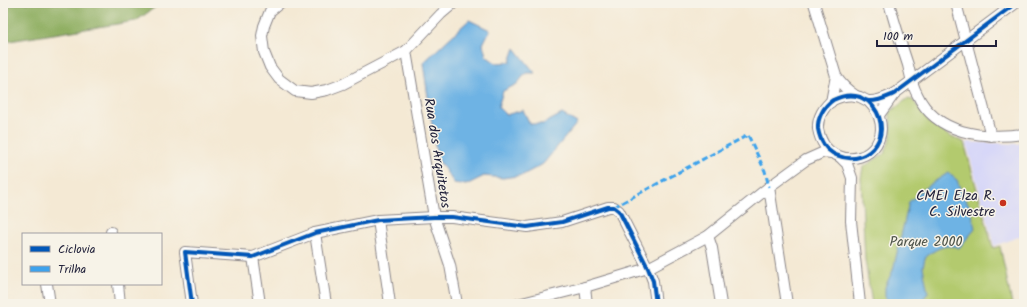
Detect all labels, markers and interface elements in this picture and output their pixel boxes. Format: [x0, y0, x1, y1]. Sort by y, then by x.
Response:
scale bar [877, 22, 996, 48]
text: 100 m [883, 27, 914, 46]
street label: Rua dos Arquitetos [417, 96, 457, 210]
place label: CMEI Elza R. C. Silvestre [916, 185, 996, 223]
marker: CMEI Elza R. C. Silvestre [998, 198, 1008, 208]
park label: Parque 2000 [889, 231, 963, 253]
legend [22, 233, 162, 285]
text: Ciclovia [58, 240, 96, 259]
text: Trilha [58, 260, 87, 279]

